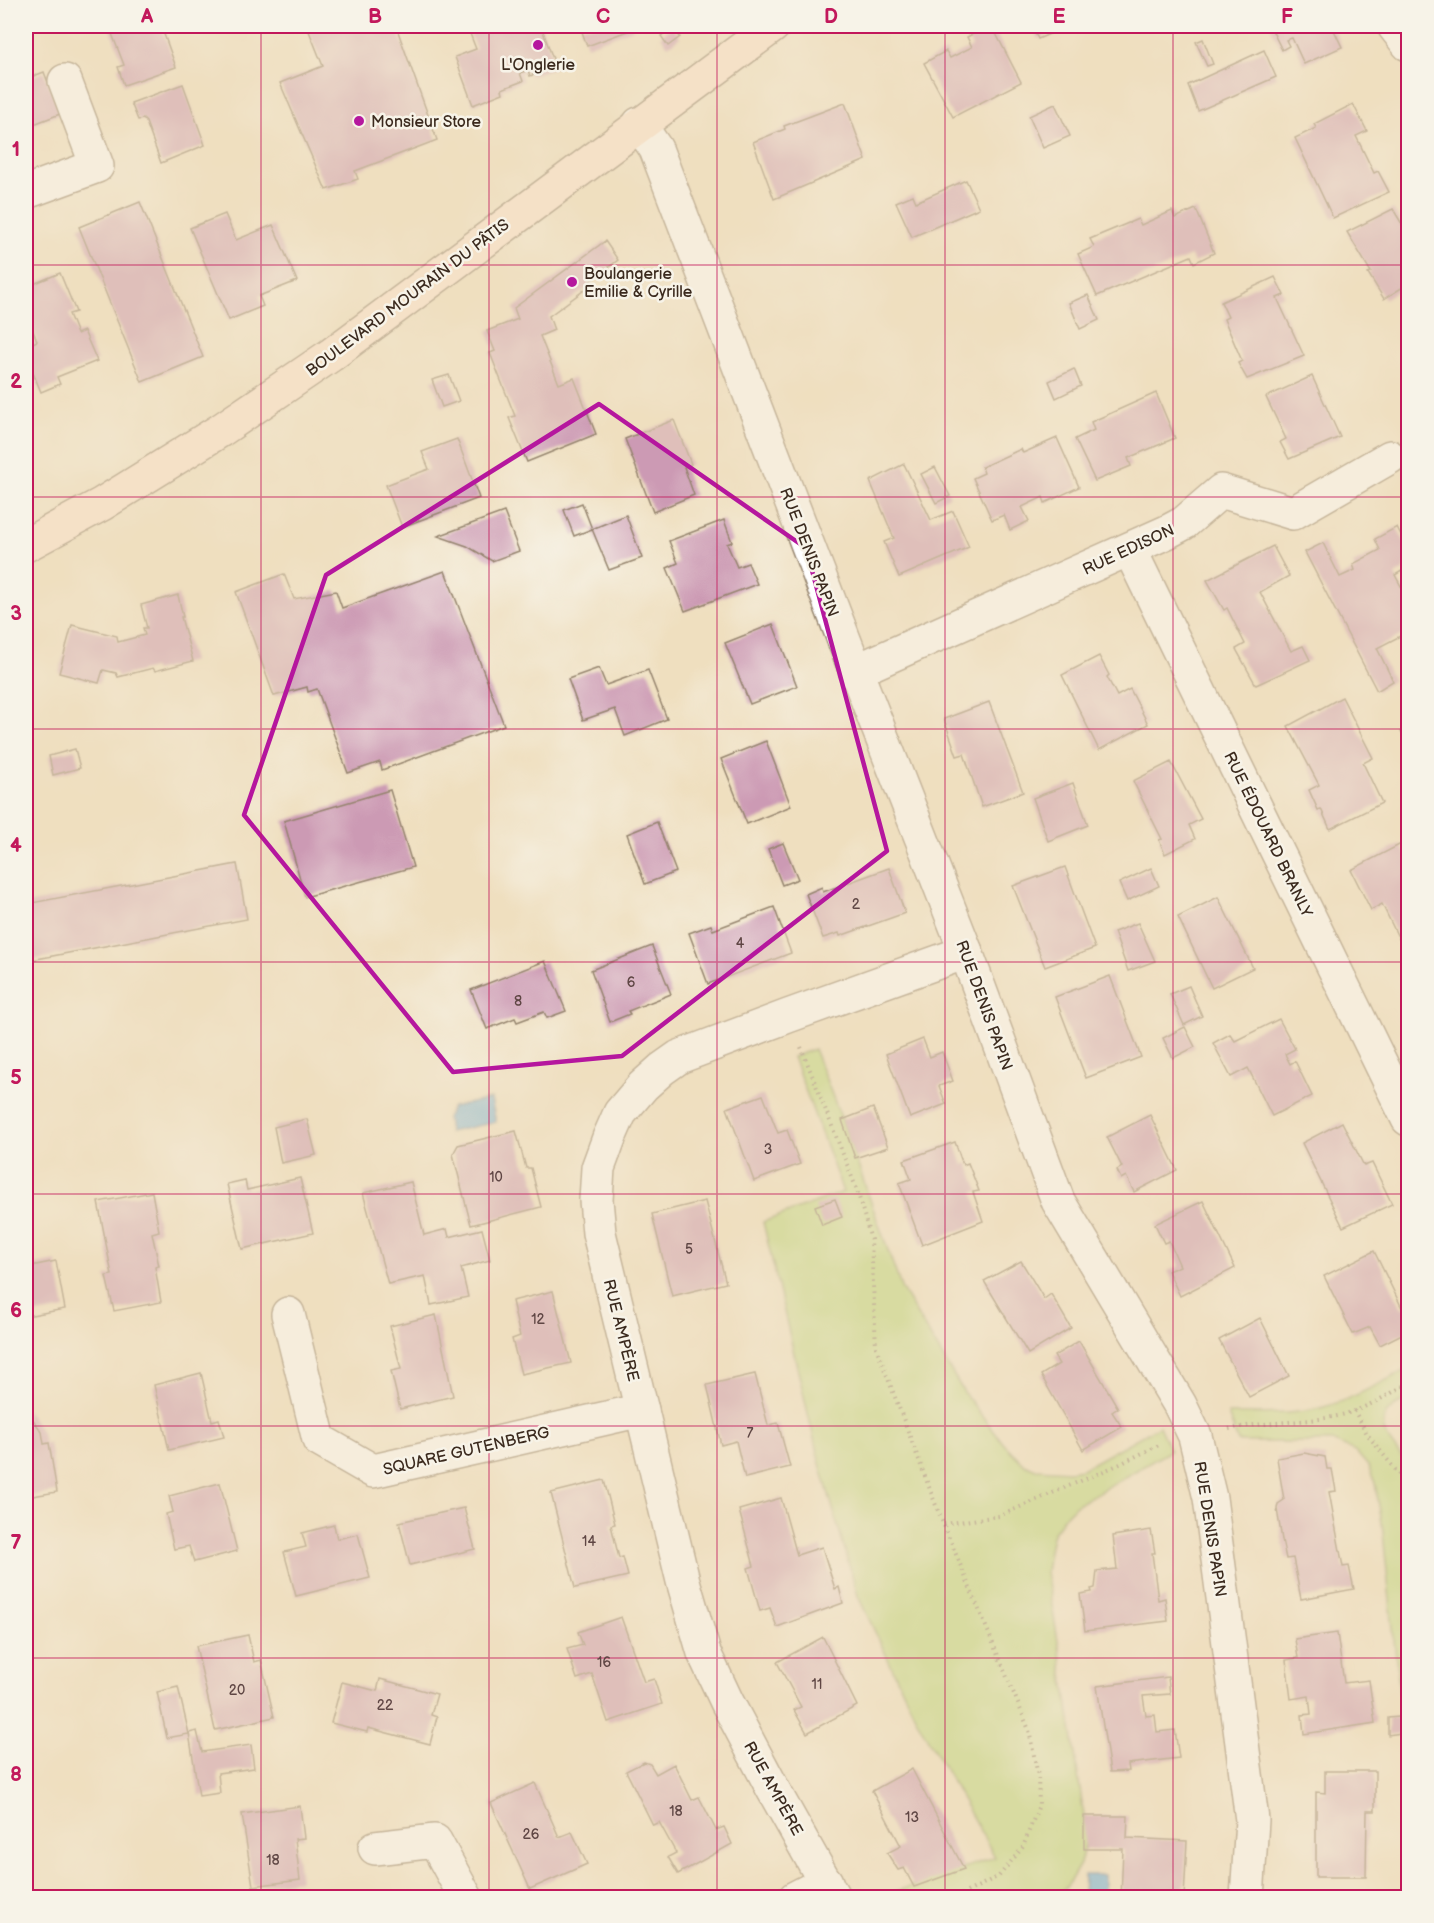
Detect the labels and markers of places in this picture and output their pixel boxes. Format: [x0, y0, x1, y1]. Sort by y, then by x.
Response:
marker: L'Onglerie [531, 38, 545, 52]
place label: L'Onglerie [501, 56, 575, 75]
place label: Monsieur Store [371, 113, 481, 132]
marker: Monsieur Store [352, 114, 366, 128]
place label: Boulangerie Emilie & Cyrille [584, 265, 693, 302]
marker: Boulangerie Emilie & Cyrille [565, 275, 579, 289]

